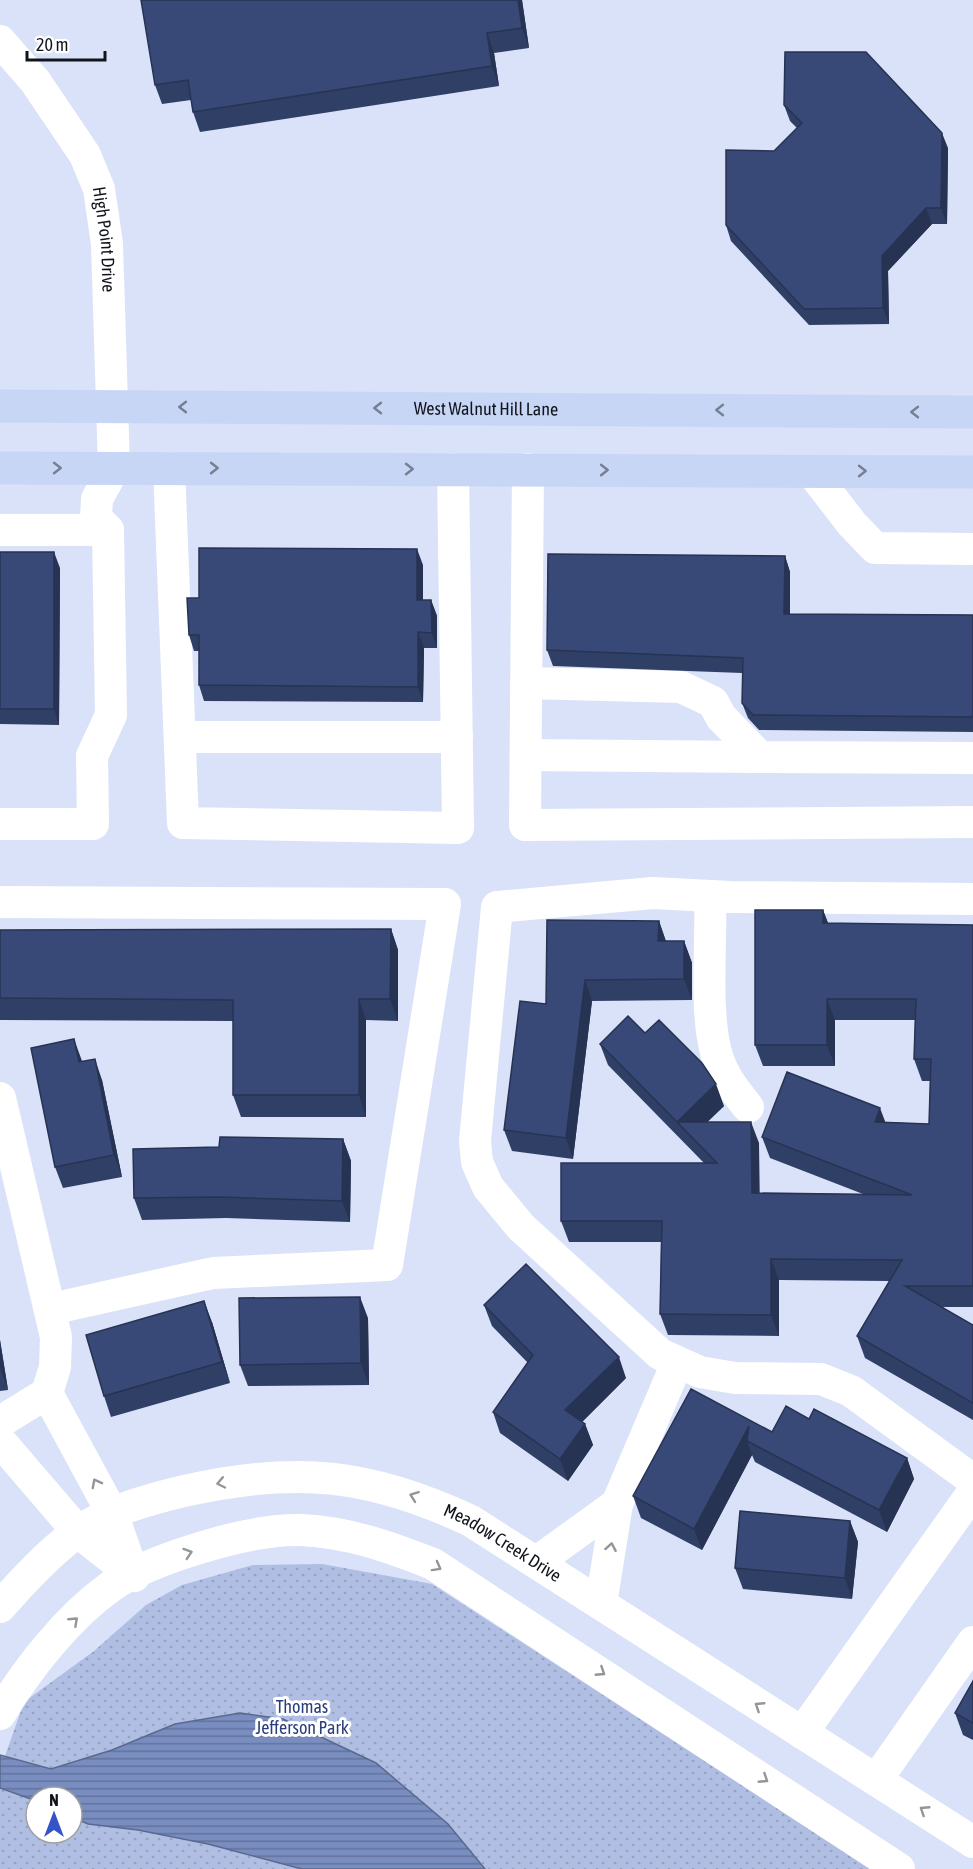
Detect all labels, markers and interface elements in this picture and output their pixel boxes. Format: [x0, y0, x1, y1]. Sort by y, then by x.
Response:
scale bar [27, 24, 105, 62]
text: 20 m [36, 34, 68, 55]
street label: High Point Drive [89, 185, 120, 293]
street label: West Walnut Hill Lane [414, 398, 558, 419]
one-way arrow [178, 401, 187, 413]
one-way arrow [373, 402, 382, 414]
one-way arrow [715, 404, 724, 416]
one-way arrow [910, 405, 919, 418]
one-way arrow [53, 462, 62, 474]
one-way arrow [210, 462, 219, 474]
one-way arrow [405, 463, 414, 475]
one-way arrow [600, 464, 609, 476]
one-way arrow [858, 465, 867, 477]
one-way arrow [217, 1476, 227, 1489]
one-way arrow [92, 1479, 103, 1489]
one-way arrow [409, 1491, 419, 1504]
street label: Meadow Creek Drive [441, 1499, 565, 1586]
one-way arrow [604, 1542, 617, 1552]
one-way arrow [182, 1547, 193, 1560]
one-way arrow [431, 1560, 441, 1571]
one-way arrow [67, 1617, 77, 1628]
one-way arrow [594, 1665, 605, 1676]
park label: Thomas Jefferson Park [255, 1696, 349, 1738]
one-way arrow [755, 1701, 765, 1713]
one-way arrow [758, 1772, 768, 1784]
north arrow [24, 1785, 84, 1845]
text: N [49, 1791, 59, 1809]
one-way arrow [920, 1805, 930, 1817]

